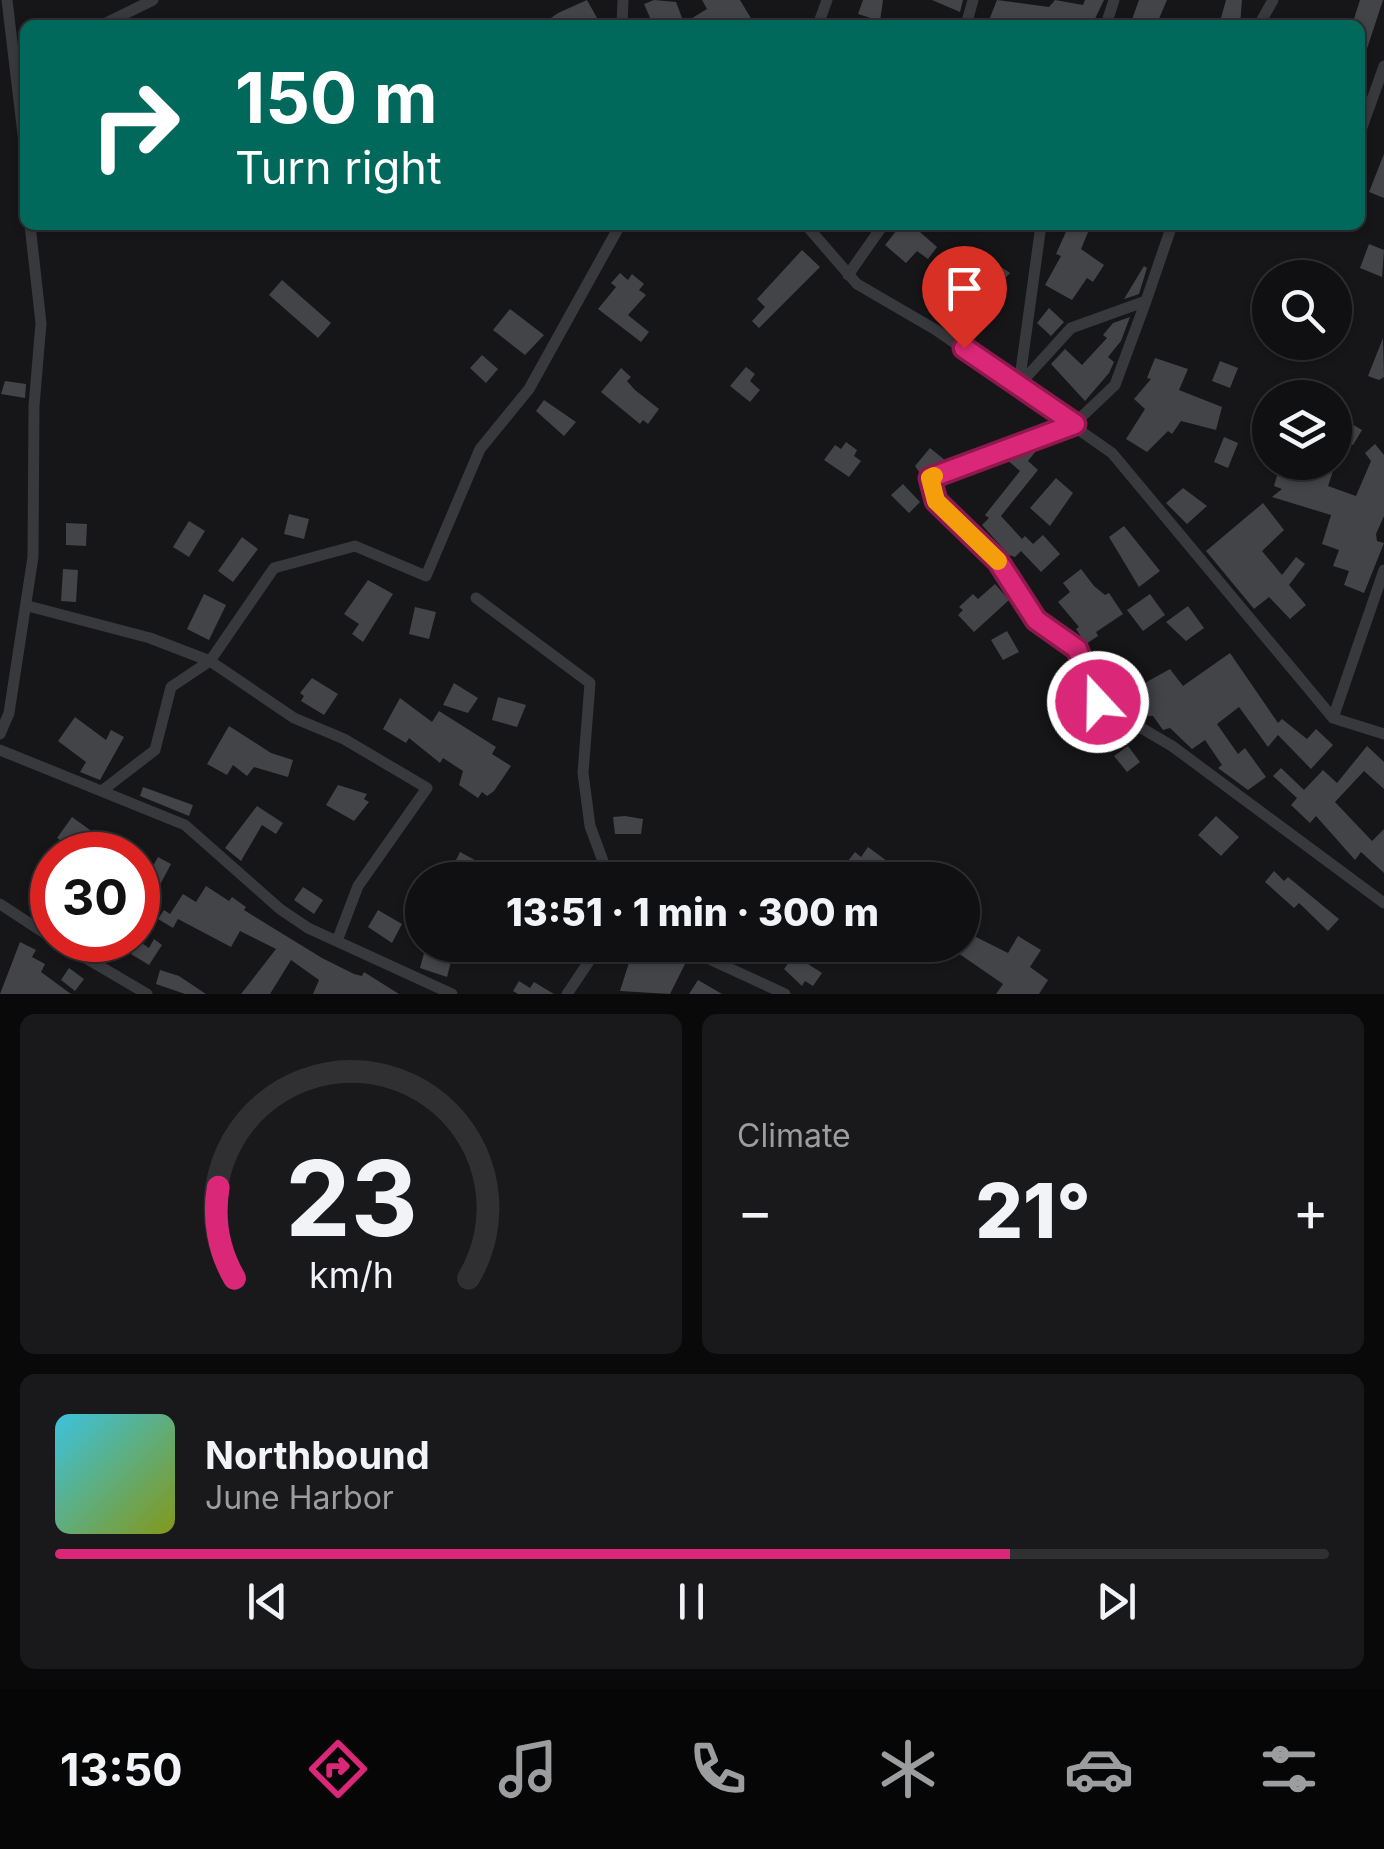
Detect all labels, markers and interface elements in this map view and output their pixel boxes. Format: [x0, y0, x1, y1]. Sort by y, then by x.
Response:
text: 150 m [235, 55, 438, 140]
icon: right [70, 60, 200, 190]
text: Turn right [235, 140, 442, 195]
pin [922, 246, 1007, 349]
map controls [1252, 260, 1352, 480]
button: search [1252, 260, 1352, 360]
icon: arrive [937, 261, 992, 316]
button: layers [1252, 380, 1352, 480]
position arrow [1046, 650, 1150, 754]
speed limit sign: 30 [30, 832, 160, 962]
text: 13:51 · 1 min · 300 m [506, 889, 879, 935]
text: Climate [737, 1116, 851, 1155]
text: 23 [285, 1135, 417, 1261]
text: 21° [975, 1165, 1091, 1256]
text: − [737, 1178, 773, 1244]
text: + [1293, 1178, 1329, 1244]
text: km/h [309, 1253, 393, 1297]
text: Northbound [205, 1432, 430, 1478]
text: June Harbor [205, 1478, 394, 1517]
icon: previous [240, 1574, 295, 1629]
icon: pause [664, 1574, 719, 1629]
icon: next [1089, 1574, 1144, 1629]
icon: directions [303, 1734, 373, 1804]
icon: music [493, 1734, 563, 1804]
icon: phone [683, 1734, 753, 1804]
icon: climate [873, 1734, 943, 1804]
icon: car [1064, 1734, 1134, 1804]
icon: filters [1254, 1734, 1324, 1804]
text: 13:50 [60, 1742, 183, 1797]

